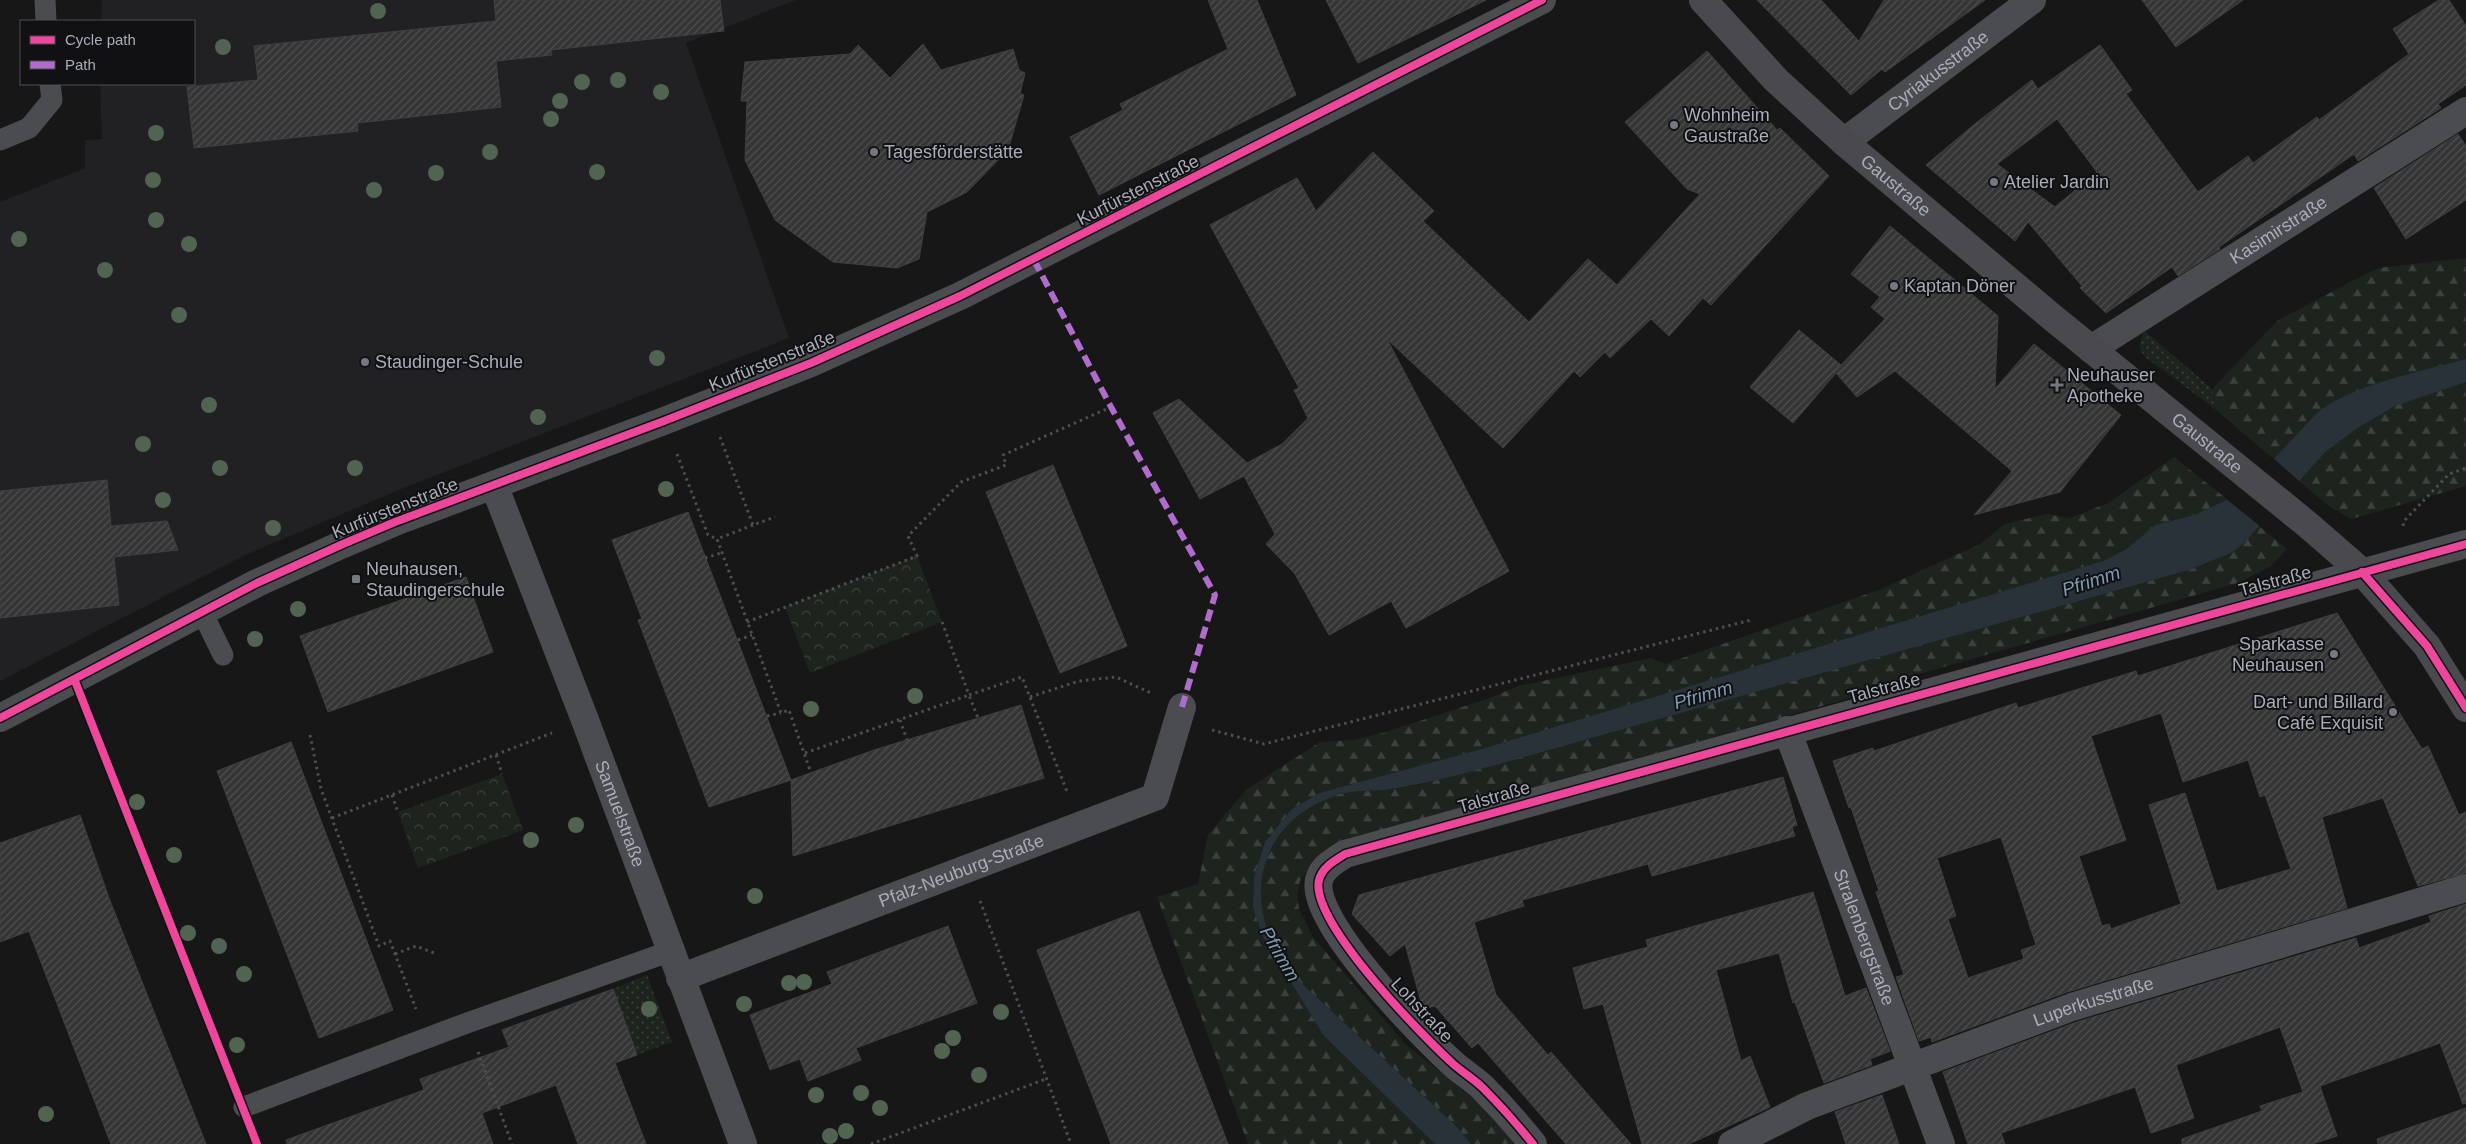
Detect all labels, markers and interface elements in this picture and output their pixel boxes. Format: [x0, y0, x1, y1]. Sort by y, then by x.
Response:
legend [20, 20, 195, 85]
street label: Cyriakusstraße [1884, 26, 1992, 115]
text: Cycle path [65, 31, 136, 48]
text: Path [65, 56, 96, 73]
place label: Wohnheim Gaustraße [1684, 105, 1770, 146]
marker: Wohnheim Gaustraße [1668, 119, 1680, 131]
place label: Tagesförderstätte [884, 142, 1023, 162]
marker: Tagesförderstätte [868, 146, 880, 158]
street label: Kurfürstenstraße [1074, 151, 1202, 229]
street label: Gaustraße [1857, 151, 1935, 221]
place label: Atelier Jardin [2004, 172, 2109, 192]
marker: Atelier Jardin [1988, 176, 2000, 188]
street label: Kasimirstraße [2226, 192, 2331, 268]
place label: Kaptan Döner [1904, 276, 2015, 296]
marker: Kaptan Döner [1888, 280, 1900, 292]
street label: Kurfürstenstraße [706, 327, 838, 395]
place label: Staudinger-Schule [375, 352, 523, 372]
marker: Staudinger-Schule [359, 356, 371, 368]
place label: Neuhauser Apotheke [2067, 365, 2155, 406]
marker: Neuhauser Apotheke [2051, 379, 2063, 391]
street label: Gaustraße [2168, 408, 2246, 478]
street label: Kurfürstenstraße [329, 474, 461, 542]
place label: Neuhausen, Staudingerschule [366, 559, 505, 600]
water label: Pfrimm [2059, 562, 2123, 600]
street label: Talstraße [2237, 562, 2313, 600]
marker: Neuhausen, Staudingerschule [350, 573, 362, 585]
place label: Sparkasse Neuhausen [2232, 634, 2324, 675]
marker: Sparkasse Neuhausen [2328, 648, 2340, 660]
street label: Talstraße [1846, 669, 1922, 707]
water label: Pfrimm [1671, 677, 1735, 713]
place label: Dart- und Billard Café Exquisit [2253, 692, 2383, 733]
marker: Dart- und Billard Café Exquisit [2387, 706, 2399, 718]
street label: Samuelstraße [591, 758, 649, 870]
street label: Talstraße [1456, 777, 1532, 817]
street label: Pfalz-Neuburg-Straße [876, 830, 1047, 911]
street label: Stralenbergstraße [1830, 866, 1899, 1008]
water label: Pfrimm [1256, 923, 1304, 985]
street label: Luperkusstraße [2031, 973, 2156, 1031]
street label: Lohstraße [1387, 974, 1457, 1046]

